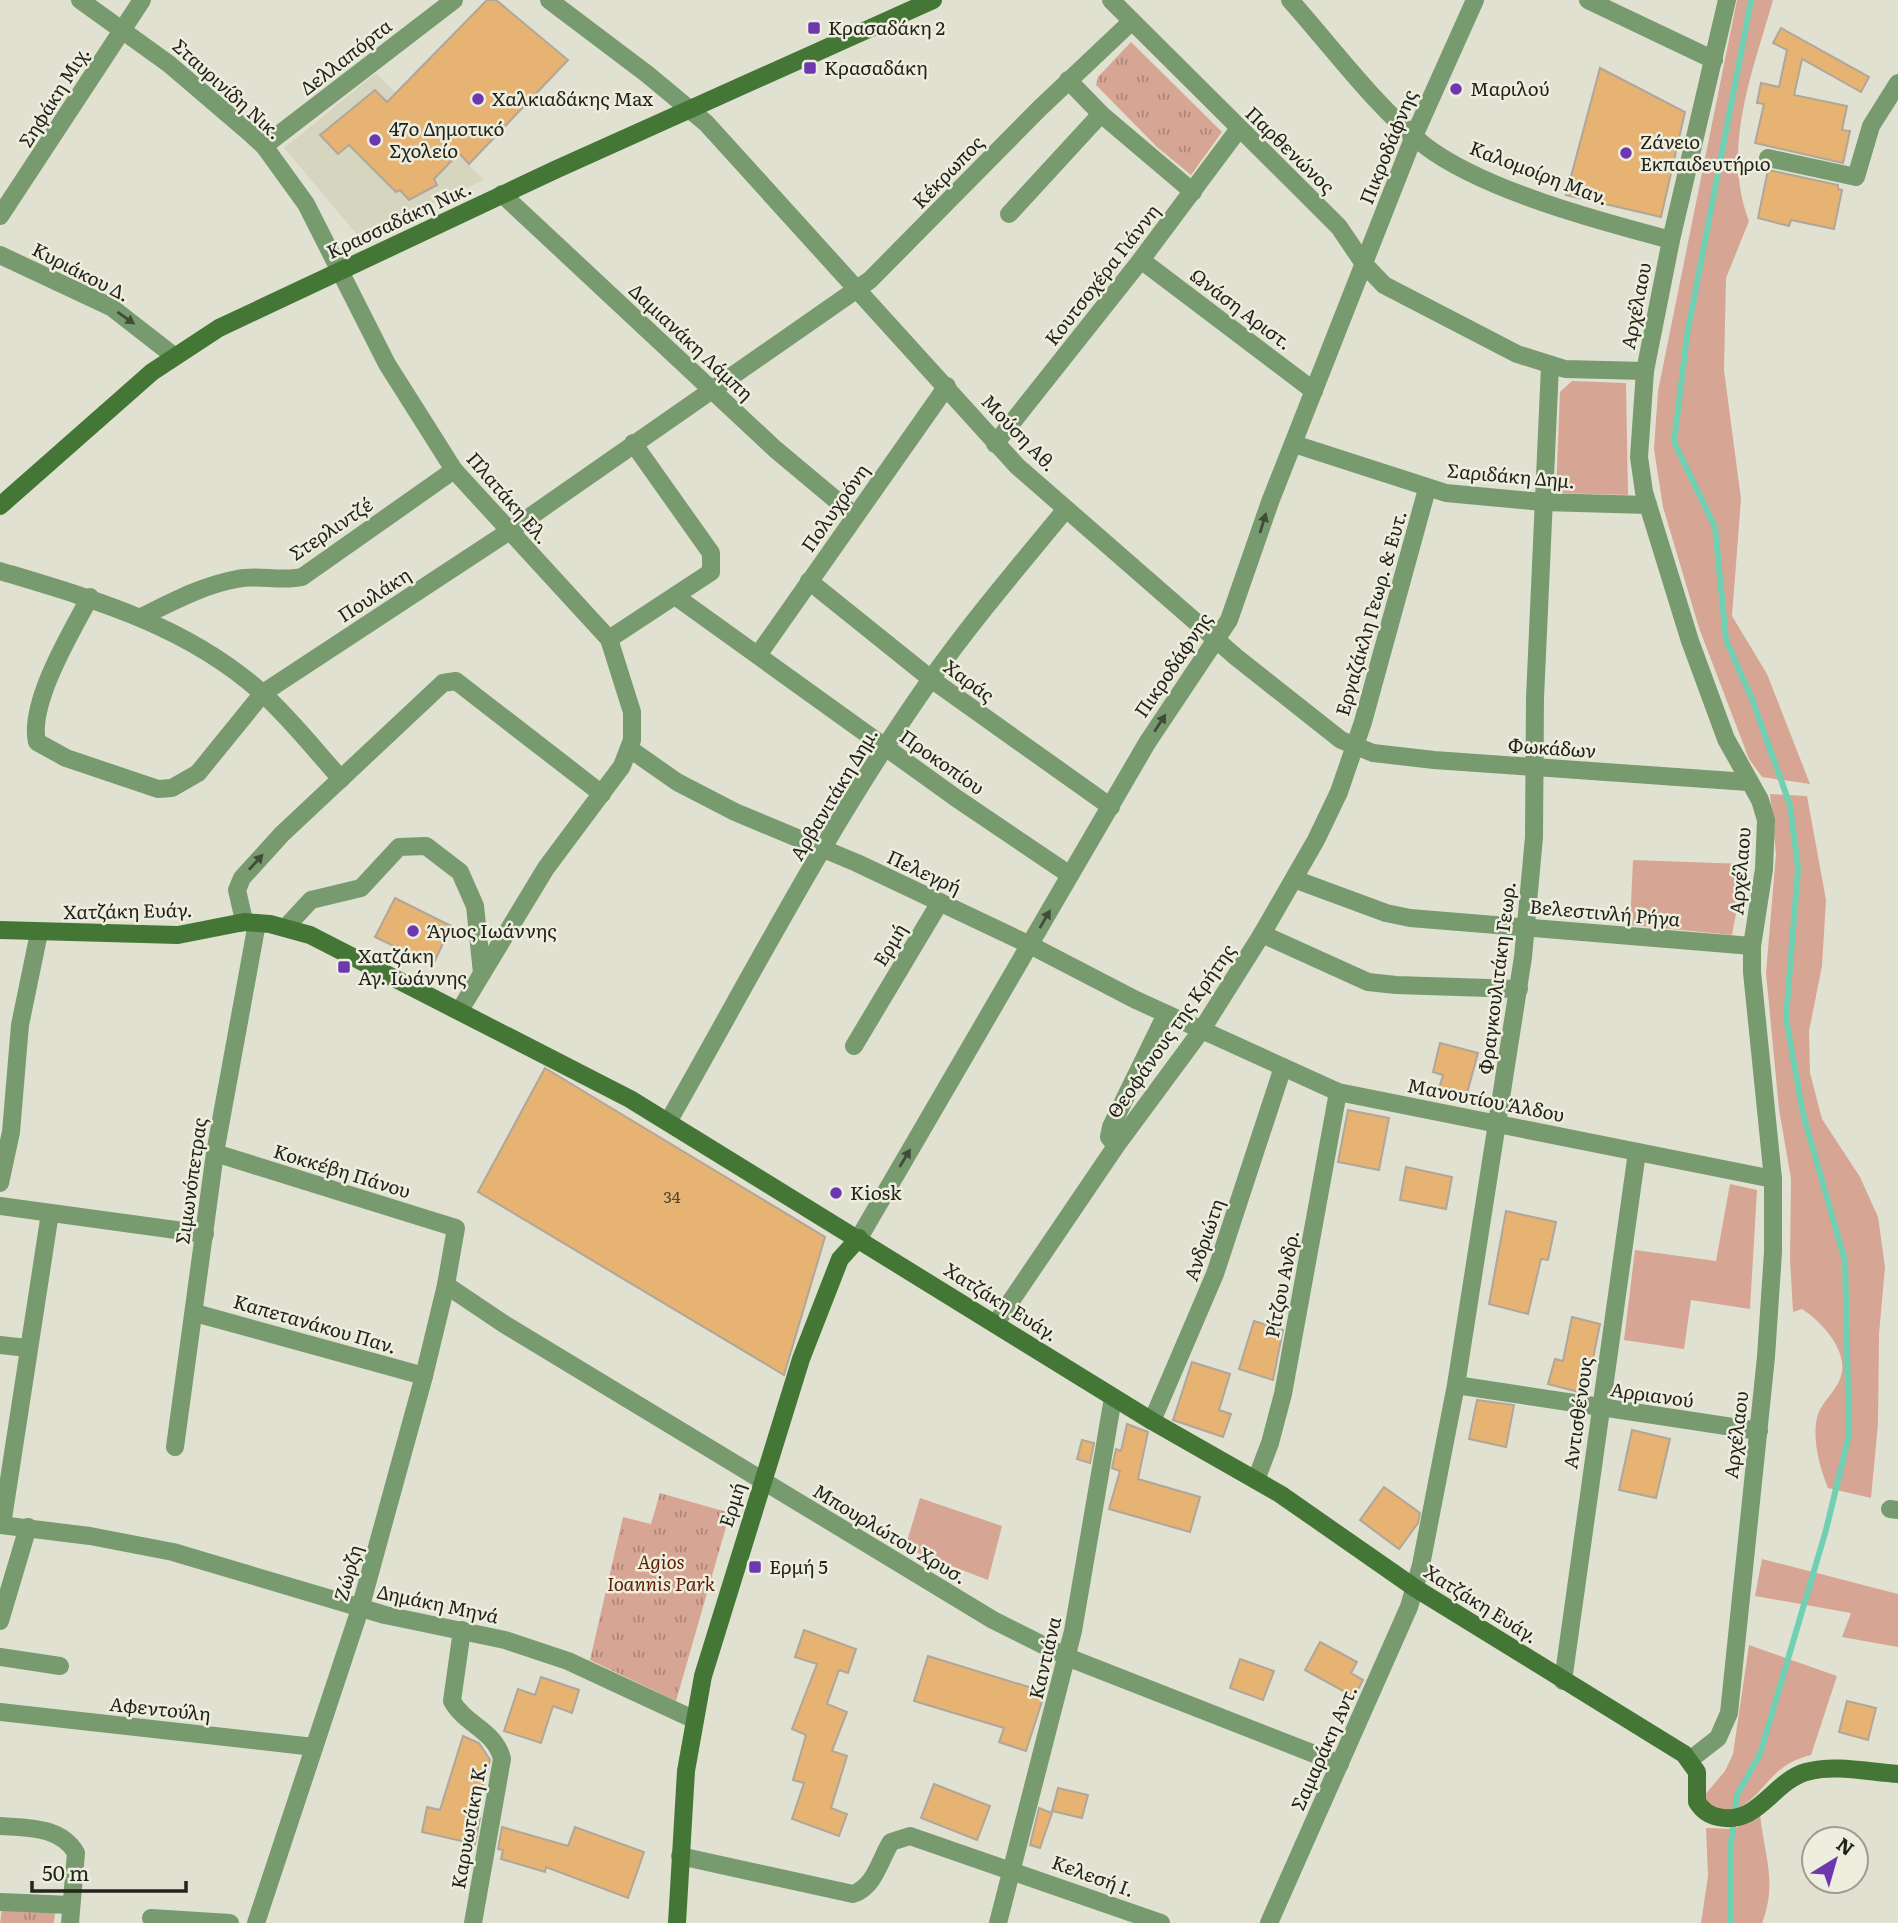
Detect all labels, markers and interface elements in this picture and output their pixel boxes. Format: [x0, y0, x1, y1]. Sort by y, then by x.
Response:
street label: Δελλαπόρτα [294, 11, 397, 101]
place label: Κρασαδάκη 2 [828, 13, 945, 41]
marker: Κρασαδάκη 2 [806, 20, 822, 36]
street label: Σταυρινίδη Νικ. [167, 31, 289, 145]
street label: Σηφάκη Μιχ. [11, 40, 95, 152]
place label: Κρασαδάκη [824, 53, 928, 81]
marker: Κρασαδάκη [802, 60, 818, 76]
place label: Μαριλού [1470, 74, 1550, 102]
marker: Μαριλού [1448, 81, 1464, 97]
place label: Χαλκιαδάκης Max [492, 84, 653, 112]
street label: Πικροδάφνης [1351, 85, 1423, 208]
marker: Χαλκιαδάκης Max [470, 91, 486, 107]
street label: Παρθενώνος [1240, 99, 1342, 199]
place label: 47ο Δημοτικό Σχολείο [389, 114, 504, 164]
place label: Ζάνειο Εκπαιδευτήριο [1640, 127, 1771, 177]
street label: Κέκρωπος [905, 128, 989, 214]
marker: 47ο Δημοτικό Σχολείο [367, 132, 383, 148]
street label: Καλομοίρη Μαν. [1466, 133, 1613, 211]
marker: Ζάνειο Εκπαιδευτήριο [1618, 145, 1634, 161]
street label: Κρασσαδάκη Νικ. [321, 173, 476, 265]
street label: Κουτσοχέρα Γιάννη [1037, 198, 1165, 351]
street label: Κυριάκου Δ. [28, 234, 135, 308]
street label: Ωνάση Αριστ. [1185, 260, 1299, 356]
street label: Αρχέλαου [1613, 260, 1657, 352]
street label: Δαμιανάκη Λάμπη [623, 276, 760, 406]
one-way arrow [117, 311, 135, 325]
street label: Μούση Αθ. [976, 387, 1064, 477]
street label: Πλατάκη Ελ. [461, 445, 557, 550]
street label: Σαριδάκη Δημ. [1446, 455, 1576, 495]
street label: Πολυχρόνη [794, 458, 875, 557]
street label: Στερλιντζέ [283, 490, 378, 567]
street label: Εργαζάκλη Γεωρ. & Ευτ. [1327, 507, 1413, 719]
one-way arrow [1259, 512, 1269, 533]
street label: Πουλάκη [331, 560, 415, 628]
street label: Πικροδάφνης [1127, 606, 1218, 723]
street label: Χαράς [939, 652, 1001, 708]
one-way arrow [1153, 713, 1166, 733]
street label: Αρβανιτάκη Δημ. [782, 722, 884, 865]
street label: Προκοπίου [895, 722, 991, 801]
street label: Φωκάδων [1507, 730, 1597, 764]
street label: Αρχέλαου [1721, 826, 1757, 916]
street label: Πελεγρή [883, 842, 966, 900]
one-way arrow [248, 853, 264, 871]
street label: Φραγκουλιτάκη Γεωρ. [1470, 880, 1522, 1076]
street label: Βελεστινλή Ρήγα [1529, 891, 1682, 933]
street label: Χατζάκη Ευάγ. [63, 895, 193, 925]
one-way arrow [1039, 910, 1051, 929]
place label: Άγιος Ιωάννης [427, 916, 557, 944]
street label: Ερμή [865, 918, 913, 971]
marker: Άγιος Ιωάννης [405, 923, 421, 939]
street label: Θεοφάνους της Κρήτης [1099, 937, 1241, 1123]
place label: Χατζάκη Αγ. Ιωάννης [358, 941, 467, 991]
marker: Χατζάκη Αγ. Ιωάννης [336, 959, 352, 975]
street label: Μανουτίου Άλδου [1405, 1070, 1567, 1128]
street label: Σιμωνόπετρας [167, 1116, 213, 1246]
street label: Κοκκέβη Πάνου [270, 1136, 414, 1204]
one-way arrow [899, 1148, 911, 1167]
place label: Kiosk [850, 1178, 902, 1206]
house number: 34 [663, 1184, 681, 1208]
marker: Kiosk [828, 1185, 844, 1201]
street label: Ανδριώτη [1176, 1195, 1230, 1284]
street label: Ρίτζου Ανδρ. [1257, 1227, 1305, 1340]
street label: Χατζάκη Ευάγ. [939, 1255, 1064, 1347]
street label: Καπετανάκου Παν. [230, 1286, 400, 1360]
street label: Αντισθένους [1555, 1355, 1599, 1471]
street label: Αρριανού [1609, 1374, 1696, 1414]
street label: Αρχέλαου [1716, 1389, 1754, 1480]
street label: Μπουρλώτου Χρυσ. [808, 1476, 973, 1590]
street label: Ερμή [711, 1479, 751, 1531]
street label: Ζώρζη [326, 1542, 368, 1604]
park label: Agios Ioannis Park [607, 1547, 716, 1597]
place label: Ερμή 5 [769, 1552, 828, 1580]
street label: Χατζάκη Ευάγ. [1419, 1557, 1544, 1649]
marker: Ερμή 5 [747, 1559, 763, 1575]
street label: Δημάκη Μηνά [375, 1576, 502, 1630]
street label: Καντιάνα [1021, 1613, 1067, 1702]
street label: Σαμαράκη Αντ. [1283, 1680, 1363, 1815]
street label: Αφεντούλη [108, 1689, 212, 1727]
street label: Καρυωτάκη Κ. [443, 1759, 493, 1891]
north arrow [1800, 1825, 1870, 1895]
text: N [1831, 1830, 1861, 1862]
street label: Κελεσή Ι. [1048, 1847, 1139, 1903]
scale bar [32, 1850, 186, 1894]
text: 50 m [42, 1856, 89, 1887]

